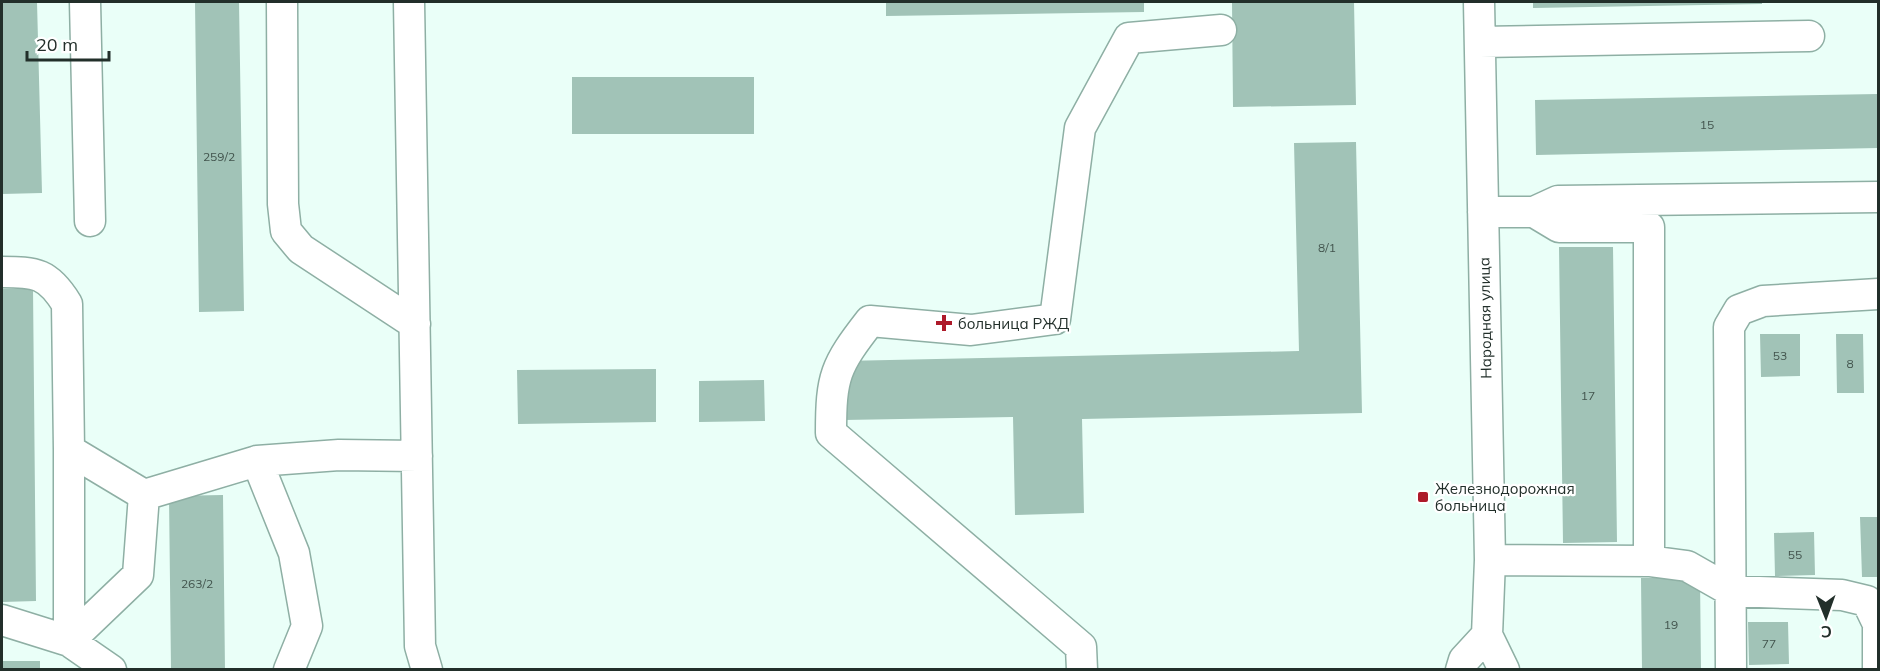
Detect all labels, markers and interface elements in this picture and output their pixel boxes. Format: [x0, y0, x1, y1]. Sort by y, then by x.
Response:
scale bar [27, 24, 110, 62]
text: 20 m [36, 33, 78, 56]
house number: 15 [1700, 117, 1714, 132]
house number: 259/2 [203, 149, 235, 164]
house number: 8/1 [1318, 240, 1336, 255]
street label: Народная улица [1474, 257, 1496, 379]
marker: больница РЖД [935, 314, 953, 332]
place label: больница РЖД [958, 314, 1069, 333]
house number: 53 [1773, 348, 1787, 363]
house number: 8 [1846, 356, 1854, 371]
house number: 17 [1581, 388, 1595, 403]
place label: Железнодорожная больница [1435, 479, 1575, 515]
marker: Железнодорожная больница [1416, 490, 1430, 504]
house number: 55 [1788, 547, 1802, 562]
house number: 263/2 [181, 576, 213, 591]
north arrow [1796, 587, 1856, 647]
house number: 19 [1664, 617, 1678, 632]
text: С [1821, 622, 1832, 642]
house number: 77 [1762, 636, 1776, 651]

